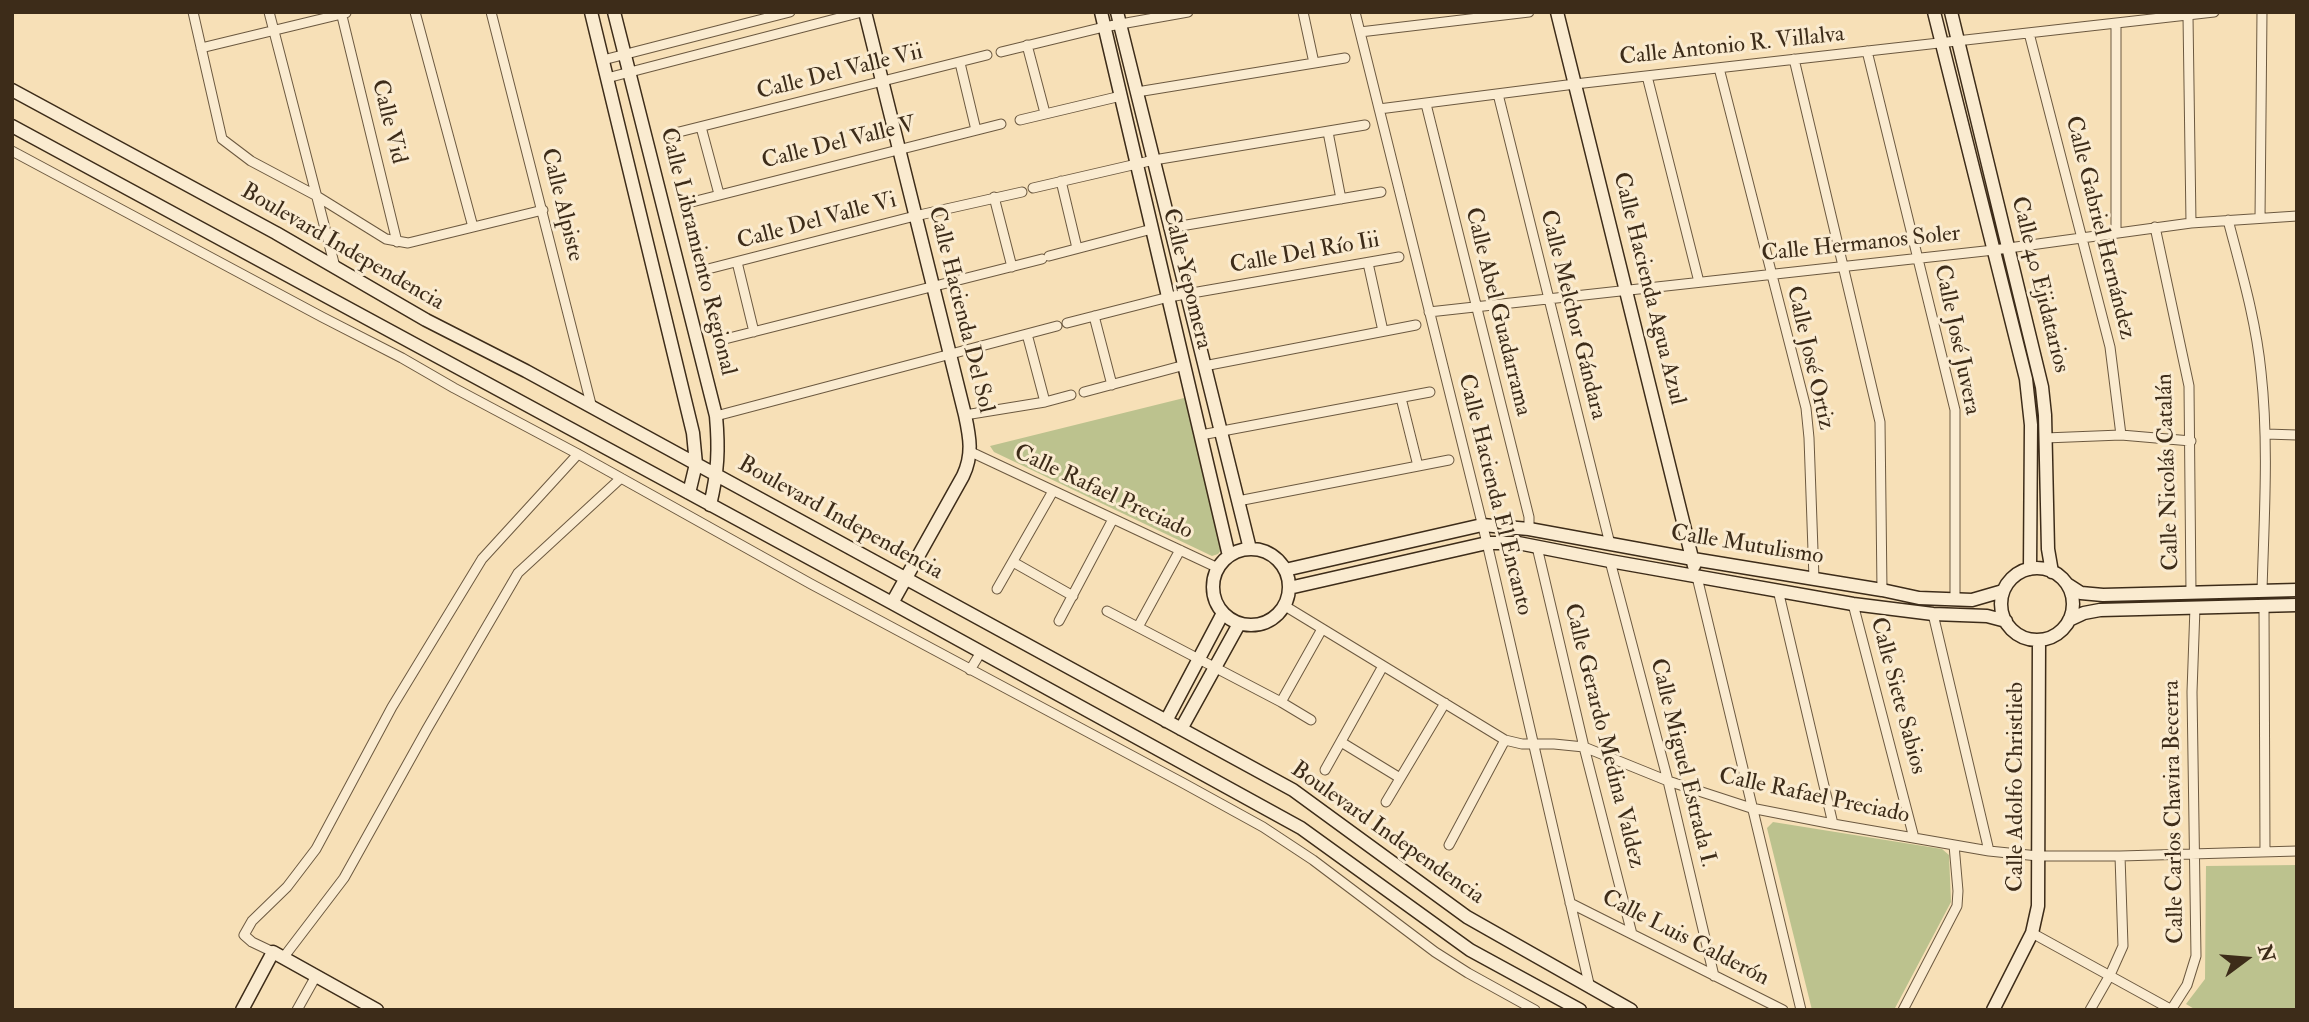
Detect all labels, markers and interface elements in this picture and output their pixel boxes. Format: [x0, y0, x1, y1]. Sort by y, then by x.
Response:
street label: Calle Antonio R. Villalva [1618, 21, 1846, 73]
street label: Calle Del Valle Vii [754, 39, 926, 107]
street label: Calle Vid [364, 77, 412, 167]
street label: Calle Del Valle V [759, 112, 919, 176]
street label: Calle Gabriel Hernández [2058, 113, 2140, 343]
street label: Calle Libramiento Regional [653, 125, 741, 379]
street label: Calle Alpiste [534, 146, 588, 264]
street label: Calle Hacienda Agua Azul [1606, 170, 1690, 408]
street label: Boulevard Independencia [236, 179, 448, 317]
street label: Calle Del Valle Vi [734, 187, 900, 257]
street label: Calle 40 Ejidatarios [2004, 194, 2074, 376]
street label: Calle Hacienda Del Sol [921, 204, 999, 416]
street label: Calle Abel Guadarrama [1458, 205, 1536, 419]
street label: Calle Yepomera [1155, 206, 1217, 352]
street label: Calle Melchor Gándara [1533, 207, 1611, 423]
street label: Calle Hermanos Soler [1760, 221, 1962, 269]
street label: Calle Del Río Iii [1228, 227, 1382, 281]
street label: Calle José Juvera [1927, 262, 1985, 418]
street label: Calle José Ortiz [1779, 283, 1839, 433]
street label: Calle Hacienda El Encanto [1451, 372, 1537, 618]
street label: Calle Nicolás Catalán [2152, 373, 2186, 571]
street label: Calle Rafael Preciado [1009, 439, 1197, 547]
street label: Boulevard Independencia [733, 451, 947, 587]
street label: Calle Mutulismo [1669, 520, 1825, 572]
street label: Calle Gerardo Medina Valdez [1557, 601, 1649, 871]
street label: Calle Siete Sabios [1863, 615, 1931, 777]
street label: Calle Miguel Estrada I. [1643, 656, 1721, 870]
street label: Calle Carlos Chavira Becerra [2159, 680, 2191, 944]
street label: Calle Adolfo Christlieb [2003, 682, 2031, 892]
street label: Boulevard Independencia [1285, 757, 1489, 911]
street label: Calle Rafael Preciado [1716, 763, 1912, 831]
street label: Calle Luis Calderón [1597, 885, 1773, 993]
north arrow [2211, 924, 2281, 994]
text: N [2252, 942, 2280, 965]

